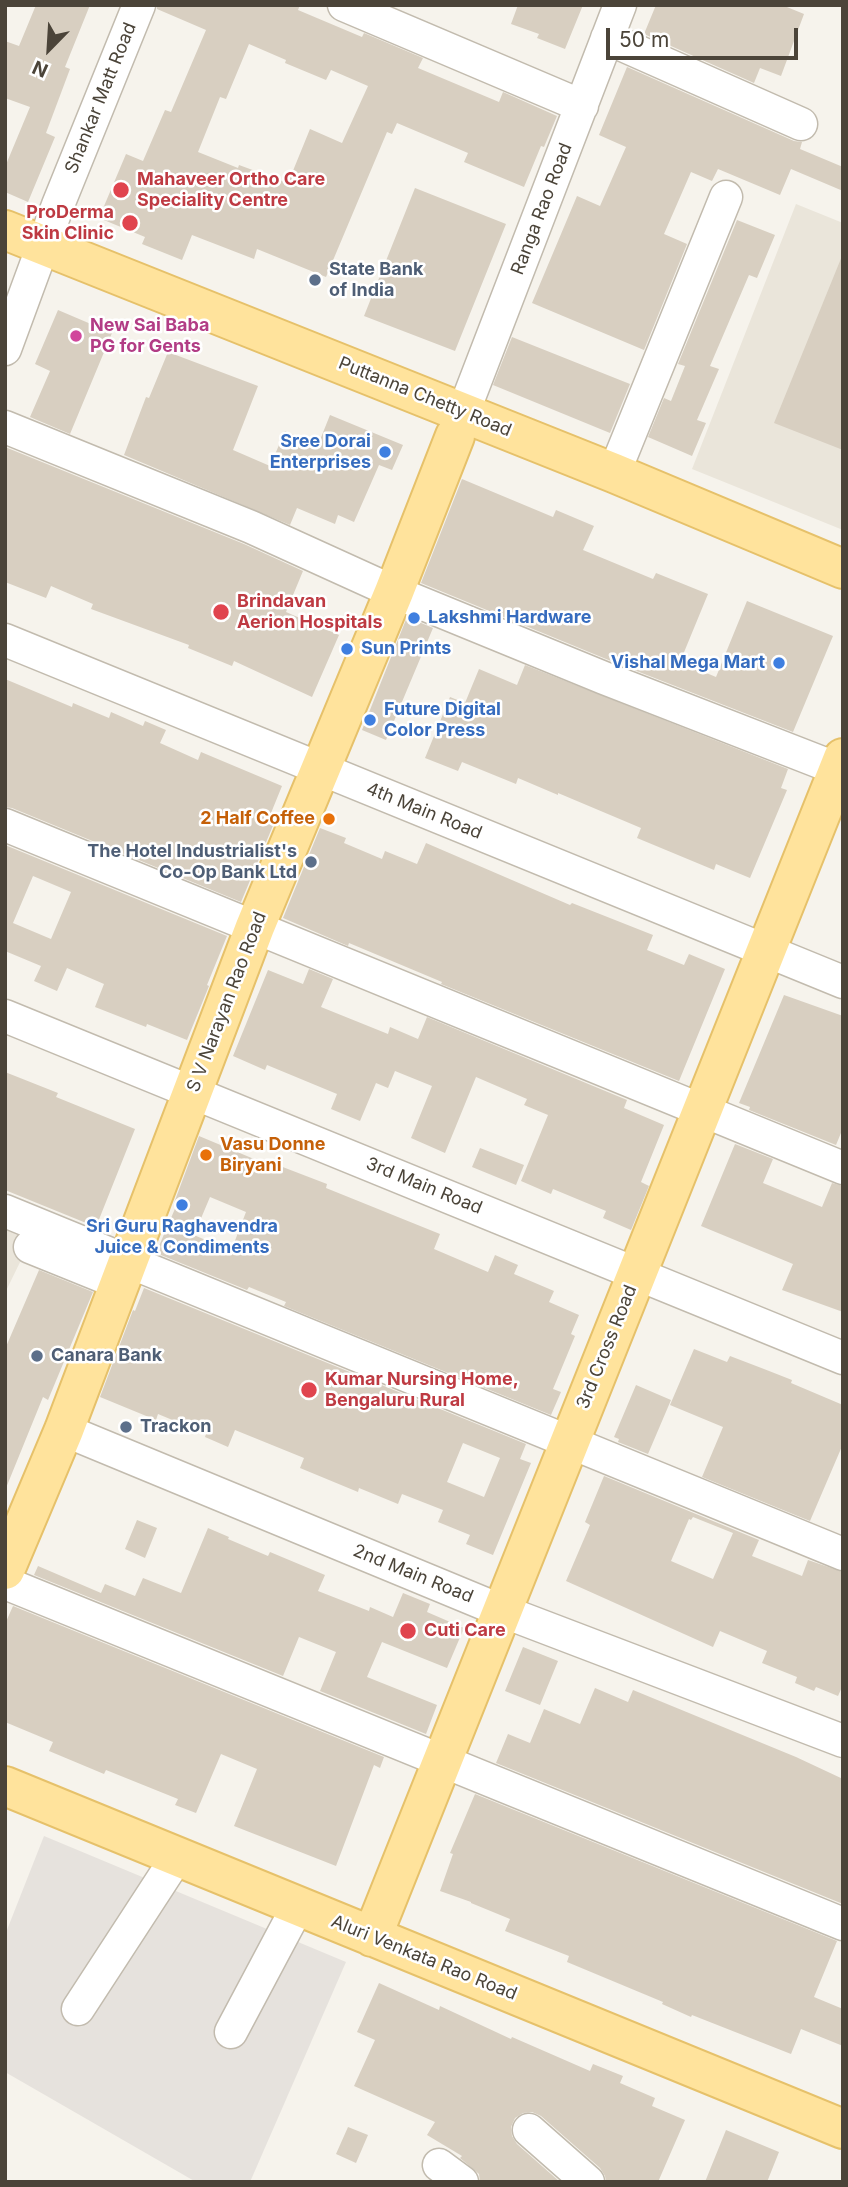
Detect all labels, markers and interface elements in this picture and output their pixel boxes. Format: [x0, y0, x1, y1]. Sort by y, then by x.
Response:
north arrow [14, 14, 84, 84]
scale bar [610, 14, 802, 58]
street label: Shankar Matt Road [61, 19, 141, 177]
text: 50 m [619, 27, 669, 52]
text: N [29, 55, 52, 82]
street label: Ranga Rao Road [507, 140, 577, 278]
place label: Mahaveer Ortho Care Speciality Centre [137, 169, 325, 212]
marker: Mahaveer Ortho Care Speciality Centre [111, 180, 131, 200]
place label: ProDerma Skin Clinic [22, 202, 114, 244]
marker: ProDerma Skin Clinic [120, 213, 140, 233]
place label: State Bank of India [329, 259, 423, 302]
marker: State Bank of India [307, 272, 323, 288]
place label: New Sai Baba PG for Gents [90, 315, 209, 358]
marker: New Sai Baba PG for Gents [68, 328, 84, 344]
street label: Puttanna Chetty Road [335, 352, 515, 442]
place label: Sree Dorai Enterprises [270, 431, 371, 474]
marker: Sree Dorai Enterprises [377, 444, 393, 460]
place label: Brindavan Aerion Hospitals [237, 591, 382, 634]
marker: Brindavan Aerion Hospitals [211, 602, 231, 622]
place label: Lakshmi Hardware [428, 607, 591, 629]
marker: Lakshmi Hardware [406, 610, 422, 626]
place label: Sun Prints [361, 638, 451, 660]
marker: Sun Prints [339, 641, 355, 657]
place label: Vishal Mega Mart [611, 652, 765, 674]
marker: Vishal Mega Mart [771, 655, 787, 671]
place label: Future Digital Color Press [384, 699, 501, 742]
marker: Future Digital Color Press [362, 712, 378, 728]
street label: 4th Main Road [363, 778, 485, 844]
place label: 2 Half Coffee [200, 808, 315, 830]
marker: 2 Half Coffee [321, 811, 337, 827]
place label: The Hotel Industrialist's Co-Op Bank Ltd [87, 841, 297, 884]
marker: The Hotel Industrialist's Co-Op Bank Ltd [303, 854, 319, 870]
street label: S V Narayan Rao Road [183, 909, 271, 1095]
place label: Vasu Donne Biryani [220, 1134, 326, 1176]
marker: Vasu Donne Biryani [198, 1147, 214, 1163]
street label: 3rd Main Road [363, 1153, 485, 1219]
marker: Sri Guru Raghavendra Juice & Condiments [174, 1197, 190, 1213]
place label: Sri Guru Raghavendra Juice & Condiments [86, 1216, 278, 1258]
street label: 3rd Cross Road [572, 1282, 642, 1412]
place label: Canara Bank [51, 1345, 162, 1367]
marker: Canara Bank [29, 1348, 45, 1364]
place label: Kumar Nursing Home, Bengaluru Rural [325, 1369, 519, 1412]
marker: Kumar Nursing Home, Bengaluru Rural [299, 1380, 319, 1400]
place label: Trackon [140, 1416, 211, 1438]
marker: Trackon [118, 1419, 134, 1435]
street label: 2nd Main Road [350, 1540, 476, 1608]
place label: Cuti Care [424, 1620, 506, 1642]
marker: Cuti Care [398, 1621, 418, 1641]
street label: Aluri Venkata Rao Road [328, 1911, 520, 2005]

